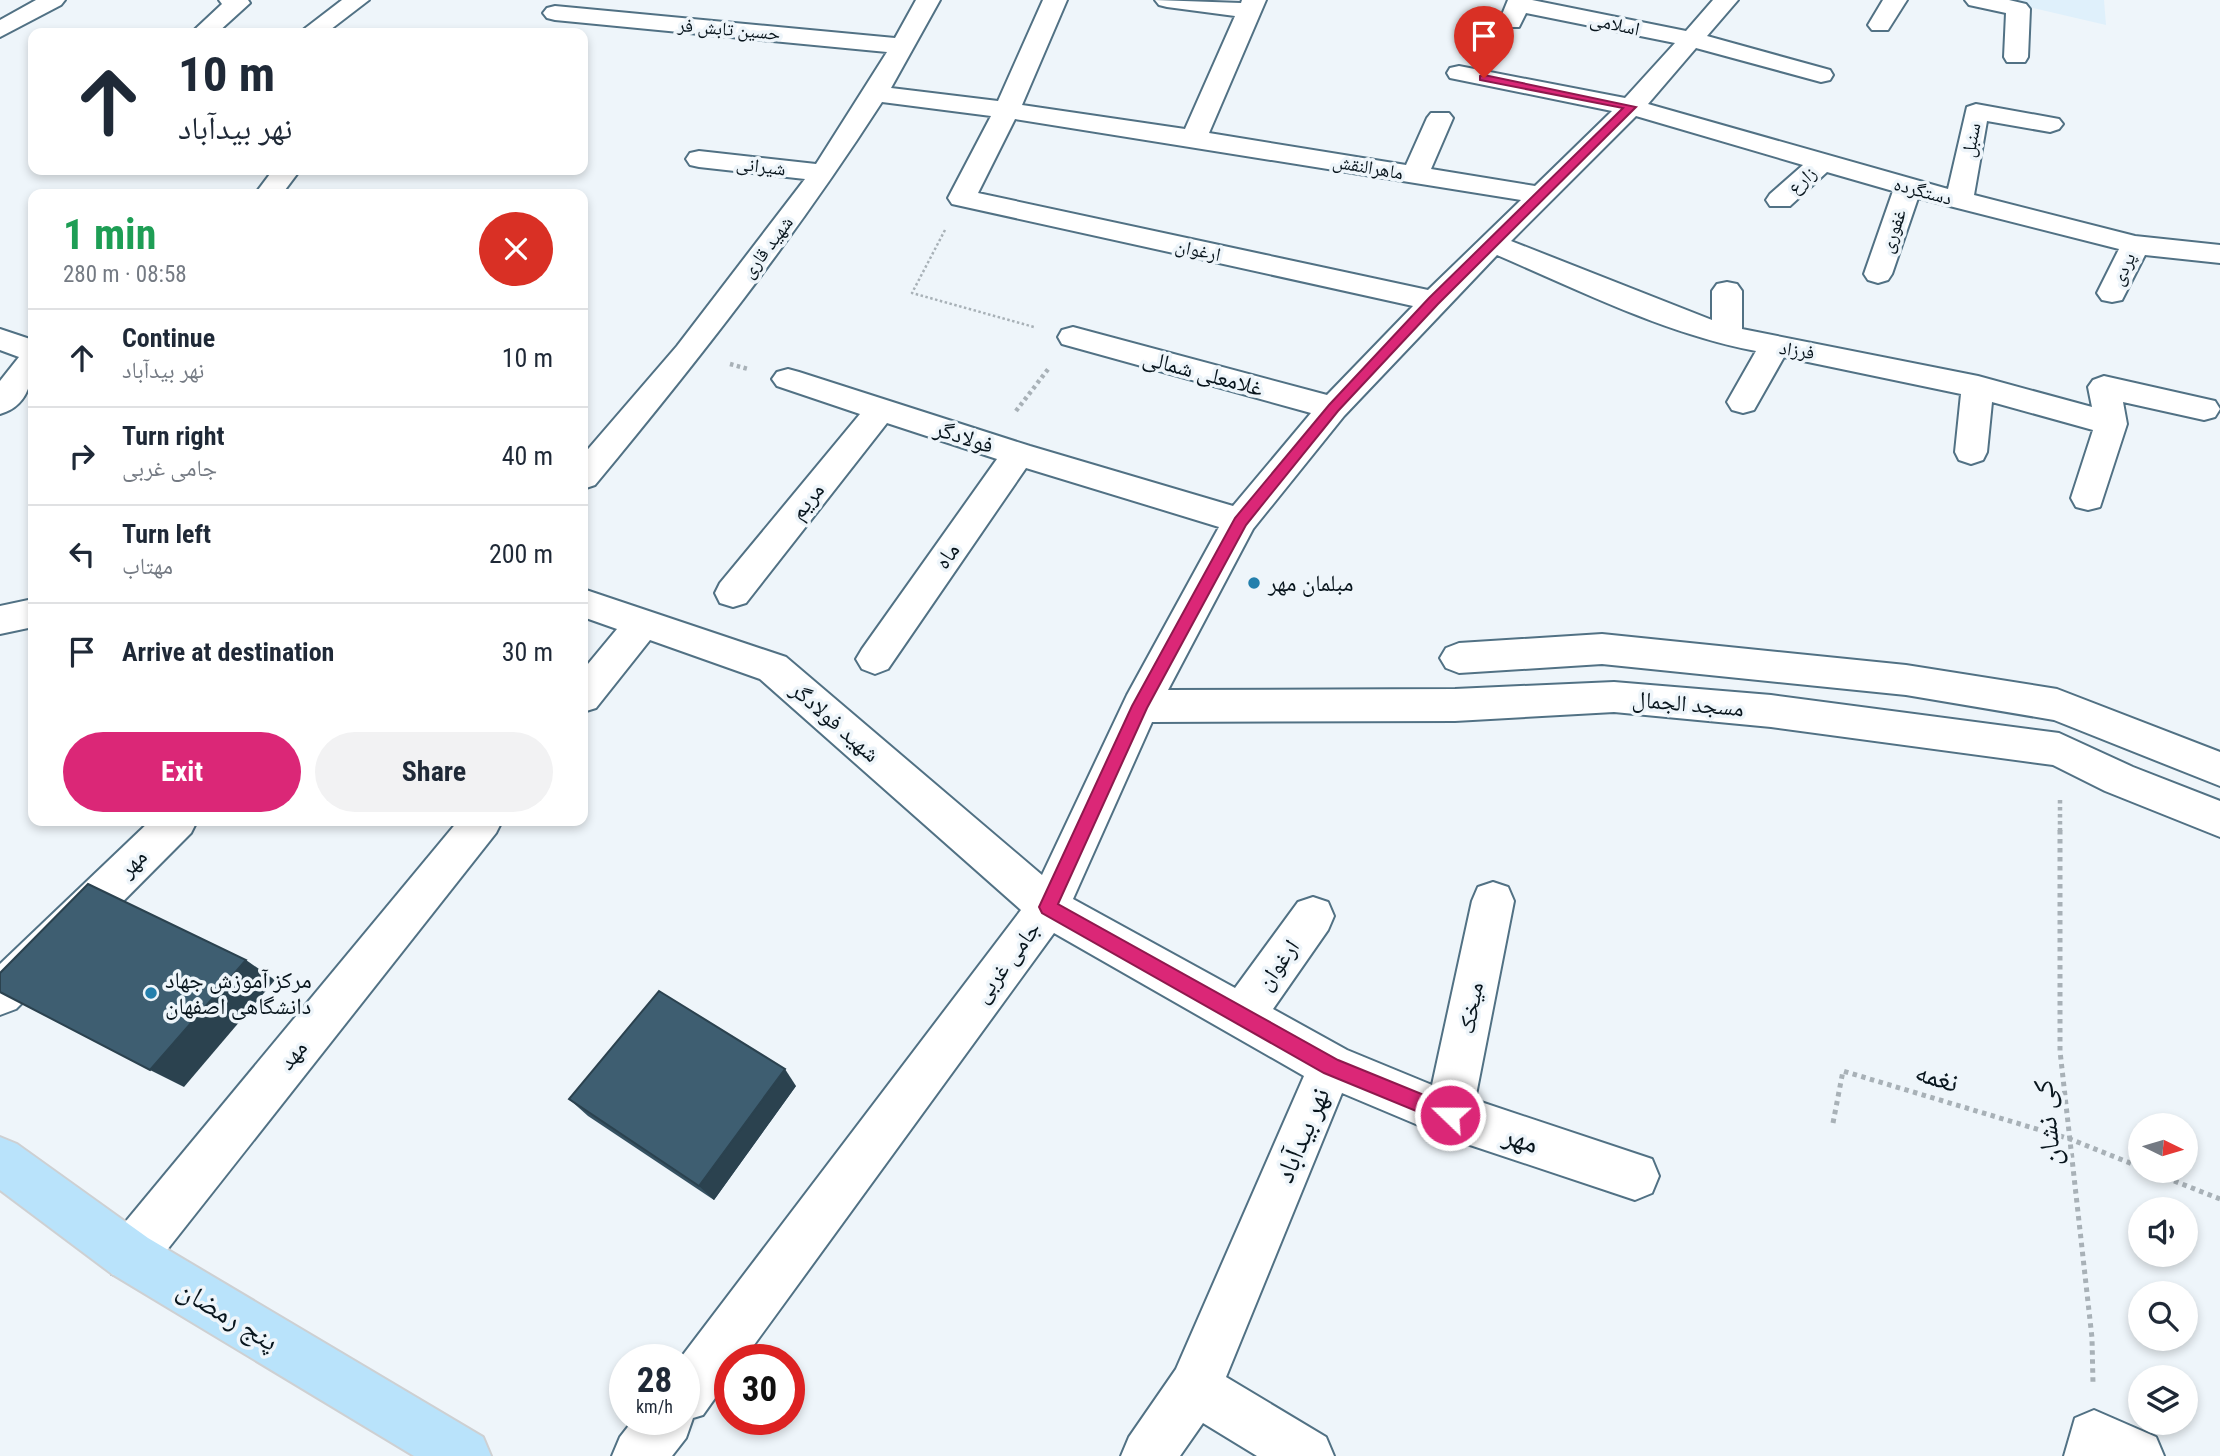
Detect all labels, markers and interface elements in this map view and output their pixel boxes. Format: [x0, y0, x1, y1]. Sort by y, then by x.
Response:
pin [1454, 6, 1514, 78]
street label: اسلامی [1588, 8, 1642, 40]
street label: حسین تابش فر [676, 13, 781, 45]
icon: arrive [1465, 17, 1503, 55]
text: 10 m [178, 46, 275, 103]
icon: ahead [63, 56, 154, 147]
text: نهر بیدآباد [178, 109, 293, 147]
street label: سنبل [1956, 121, 1986, 159]
street label: ماهرالنقش [1331, 149, 1405, 185]
street label: شیرانی [735, 152, 787, 180]
street label: زارع [1783, 161, 1821, 199]
street label: دستگرده [1891, 172, 1955, 210]
street label: غفوری [1875, 206, 1911, 256]
text: 1 min [63, 210, 156, 259]
street label: شهید قاری [736, 211, 798, 283]
button: close [479, 212, 553, 286]
street label: ارغوان [1173, 234, 1223, 266]
street label: پردی [2105, 249, 2141, 289]
text: 280 m · 08:58 [63, 261, 187, 288]
text: Continue [122, 323, 215, 353]
street label: فرزاد [1778, 336, 1816, 364]
icon: ahead [63, 339, 101, 377]
text: 10 m [502, 343, 553, 373]
street label: غلامعلی شمالی [1140, 344, 1267, 402]
text: نهر بیدآباد [122, 357, 204, 384]
street label: فولادگر [930, 414, 997, 459]
text: Turn right [122, 421, 224, 451]
icon: right [63, 437, 101, 475]
text: 40 m [502, 441, 553, 471]
text: جامی غربی [122, 455, 217, 482]
street label: مریم [784, 477, 832, 526]
text: Turn left [122, 519, 211, 549]
icon: left [63, 535, 101, 573]
street label: ماه [929, 538, 965, 574]
text: 200 m [489, 539, 553, 569]
text: مهتاب [122, 553, 173, 580]
place label: مبلمان مهر [1267, 570, 1353, 597]
marker: مبلمان مهر [1246, 575, 1262, 591]
icon: arrive [63, 633, 101, 671]
text: Arrive at destination [122, 637, 334, 667]
text: 30 m [502, 637, 553, 667]
street label: شهید فولادگر [784, 675, 885, 768]
street label: مسجد الجمال [1631, 686, 1745, 722]
button: Exit [63, 732, 301, 812]
button: Share [315, 732, 553, 812]
street label: مهر [113, 843, 153, 883]
street label: جامی غربی [968, 916, 1046, 1008]
street label: ارغوان [1251, 934, 1305, 996]
place label: مرکز آموزش جهاد دانشگاهی اصفهان [165, 967, 312, 1020]
street label: میخک [1453, 980, 1489, 1036]
marker: مرکز آموزش جهاد دانشگاهی اصفهان [143, 985, 159, 1001]
street label: مهد [273, 1035, 313, 1075]
street label: نغمه [1911, 1055, 1963, 1099]
position arrow [1413, 1078, 1487, 1152]
street label: کی نشان [2026, 1078, 2069, 1168]
street label: نهر بیدآباد [1267, 1082, 1337, 1188]
north arrow [2128, 1113, 2198, 1183]
map controls [2128, 1113, 2198, 1435]
street label: مهر [1498, 1118, 1543, 1160]
button: sound [2128, 1197, 2198, 1267]
street label: پنج رمضان [171, 1272, 284, 1359]
button: search [2128, 1281, 2198, 1351]
speed limit sign: 30 [714, 1344, 805, 1435]
text: 28 [637, 1360, 672, 1401]
button: layers [2128, 1365, 2198, 1435]
text: km/h [636, 1396, 673, 1417]

